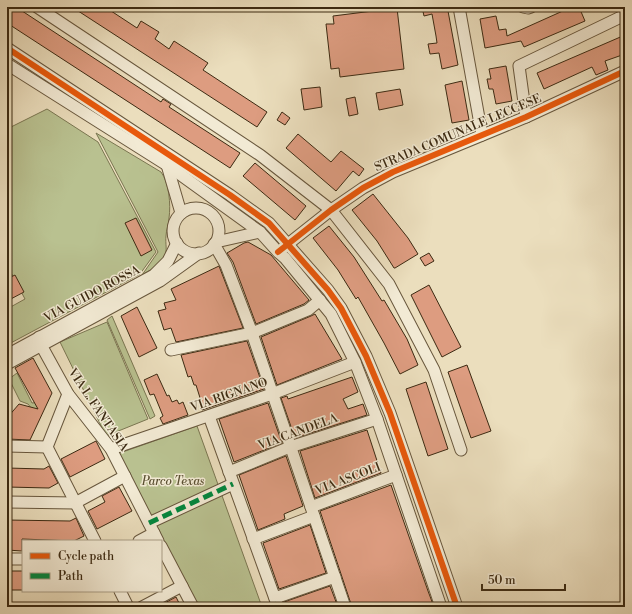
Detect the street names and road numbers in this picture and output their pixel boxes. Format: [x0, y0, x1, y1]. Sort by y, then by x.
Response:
street label: STRADA COMUNALE LECCESE [372, 91, 544, 175]
street label: VIA GUIDO ROSSA [40, 262, 143, 326]
street label: VIA L. FANTASIA [64, 365, 132, 455]
street label: VIA RIGNANO [187, 375, 270, 416]
street label: VIA CANDELA [255, 410, 341, 454]
street label: VIA ASCOLI [312, 459, 383, 499]

